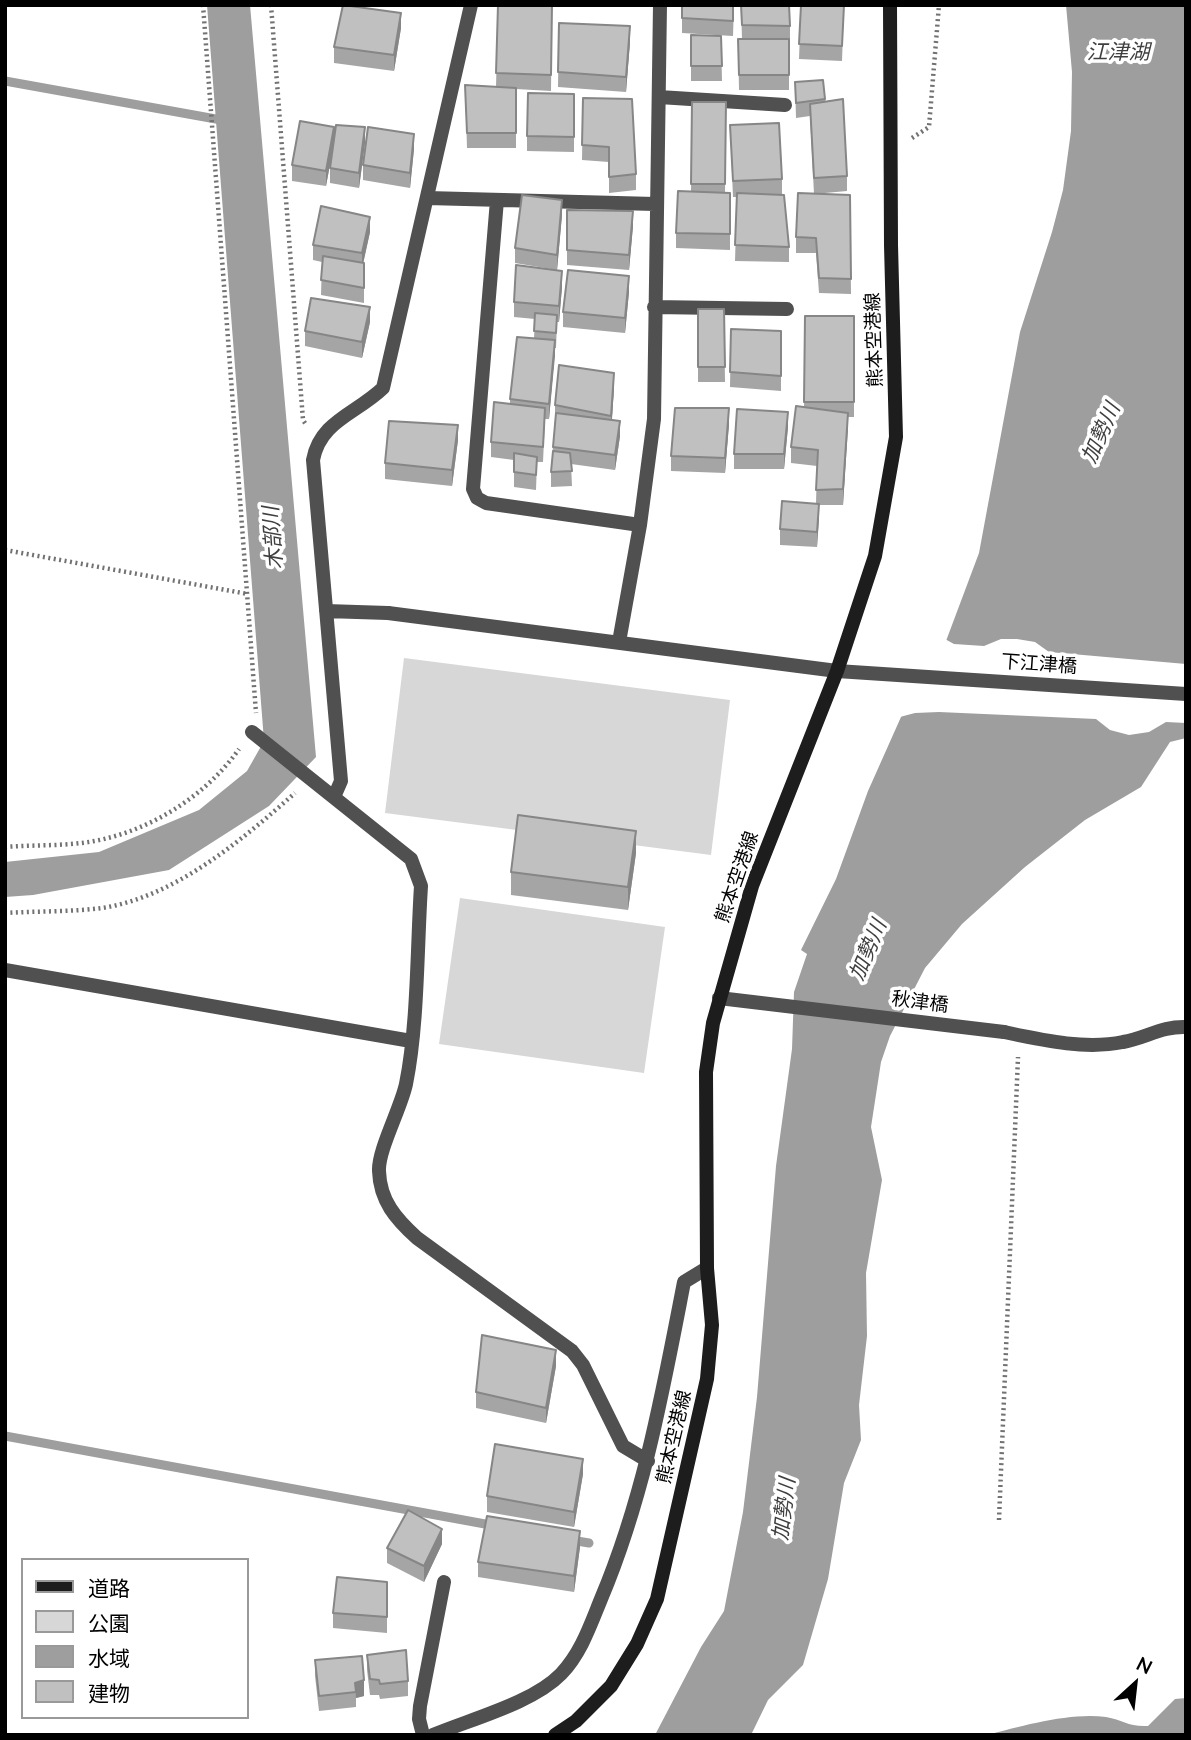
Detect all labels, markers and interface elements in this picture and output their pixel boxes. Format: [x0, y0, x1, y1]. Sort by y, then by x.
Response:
water label: 江津湖 [1087, 39, 1149, 65]
street label: 熊本空港線 [861, 292, 887, 388]
water label: 加勢川 [1077, 399, 1125, 467]
water label: 木部川 [258, 506, 288, 570]
street label: 下江津橋 [1000, 650, 1078, 678]
street label: 熊本空港線 [711, 828, 763, 926]
water label: 加勢川 [844, 916, 892, 984]
street label: 秋津橋 [890, 987, 950, 1017]
street label: 熊本空港線 [652, 1388, 696, 1486]
water label: 加勢川 [768, 1476, 800, 1542]
legend [21, 1558, 248, 1719]
text: 道路 [88, 1575, 130, 1600]
text: 公園 [88, 1610, 130, 1635]
text: 水域 [88, 1645, 130, 1670]
north arrow [1100, 1649, 1170, 1719]
text: N [1133, 1651, 1156, 1678]
text: 建物 [88, 1680, 130, 1705]

